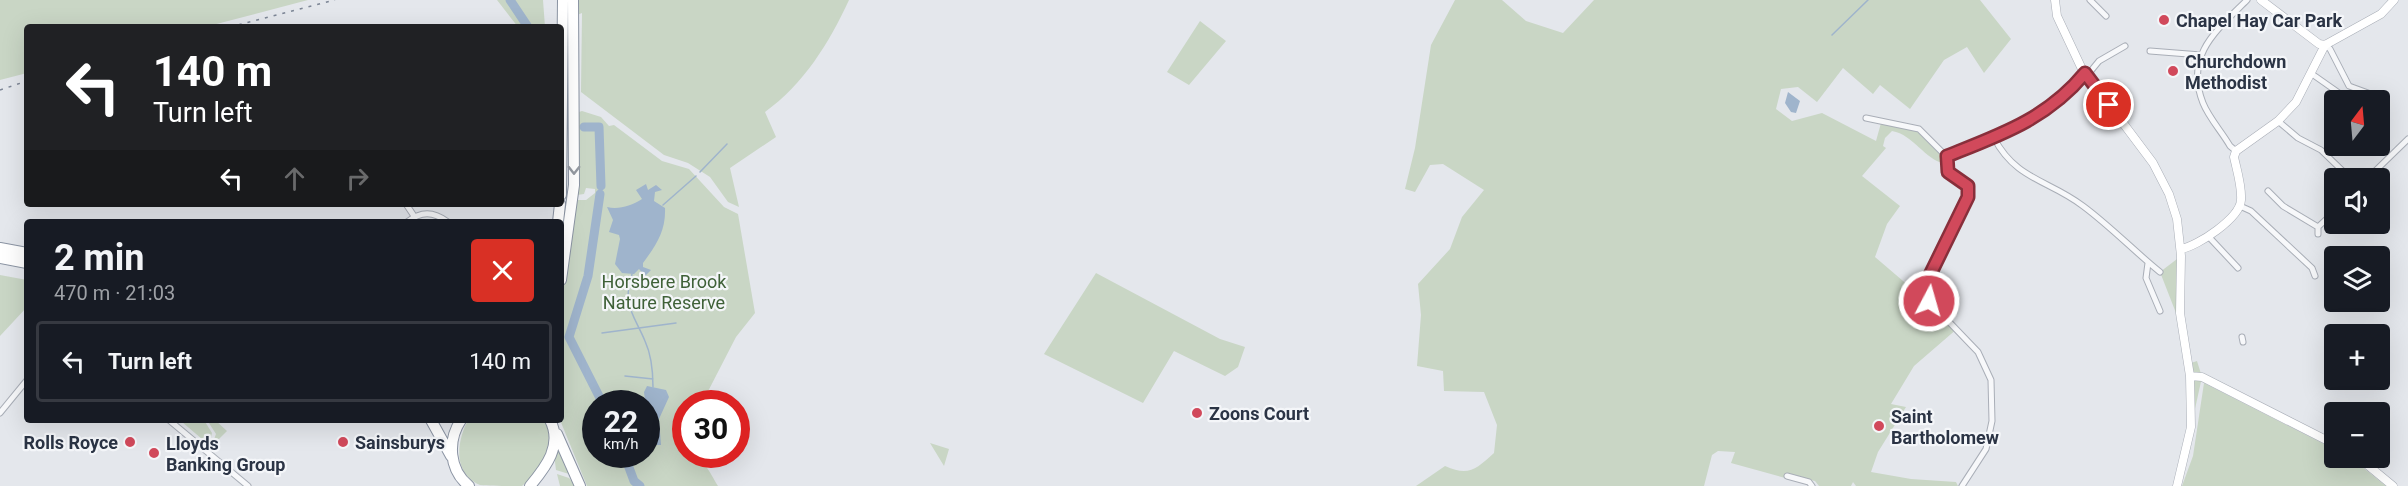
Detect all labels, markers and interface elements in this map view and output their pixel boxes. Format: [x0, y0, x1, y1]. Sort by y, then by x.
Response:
place label: Chapel Hay Car Park [2176, 10, 2343, 31]
marker: Chapel Hay Car Park [2157, 13, 2171, 27]
text: 140 m [153, 47, 272, 96]
icon: left [54, 48, 132, 126]
place label: Churchdown Methodist [2185, 51, 2286, 93]
marker: Churchdown Methodist [2166, 64, 2180, 78]
pin [2083, 79, 2134, 130]
icon: arrive [2092, 88, 2125, 121]
north arrow [2324, 90, 2390, 156]
map controls [2324, 90, 2390, 468]
text: Turn left [153, 97, 253, 129]
icon: left [215, 162, 248, 195]
icon: ahead [278, 162, 311, 195]
icon: right [341, 162, 374, 195]
one-way arrow [568, 166, 580, 175]
button: sound [2324, 168, 2390, 234]
text: 2 min [54, 237, 145, 279]
button: close [471, 239, 534, 302]
button: layers [2324, 246, 2390, 312]
position arrow [1897, 269, 1961, 333]
park label: Horsbere Brook Nature Reserve [602, 271, 727, 313]
text: 470 m · 21:03 [54, 281, 175, 305]
button: + [2324, 324, 2390, 390]
icon: left [57, 345, 90, 378]
text: Turn left [108, 349, 192, 374]
text: 140 m [469, 349, 531, 374]
speed limit sign: 30 [672, 390, 750, 468]
button: − [2324, 402, 2390, 468]
place label: Zoons Court [1209, 403, 1309, 424]
text: 22 [604, 404, 638, 439]
marker: Zoons Court [1190, 406, 1204, 420]
place label: Saint Bartholomew [1891, 406, 1999, 448]
marker: Saint Bartholomew [1872, 419, 1886, 433]
place label: Rolls Royce [23, 432, 118, 453]
place label: Sainsburys [355, 432, 445, 453]
place label: Lloyds Banking Group [166, 433, 285, 475]
marker: Rolls Royce [123, 435, 137, 449]
marker: Sainsburys [336, 435, 350, 449]
text: km/h [603, 435, 639, 453]
marker: Lloyds Banking Group [147, 446, 161, 460]

